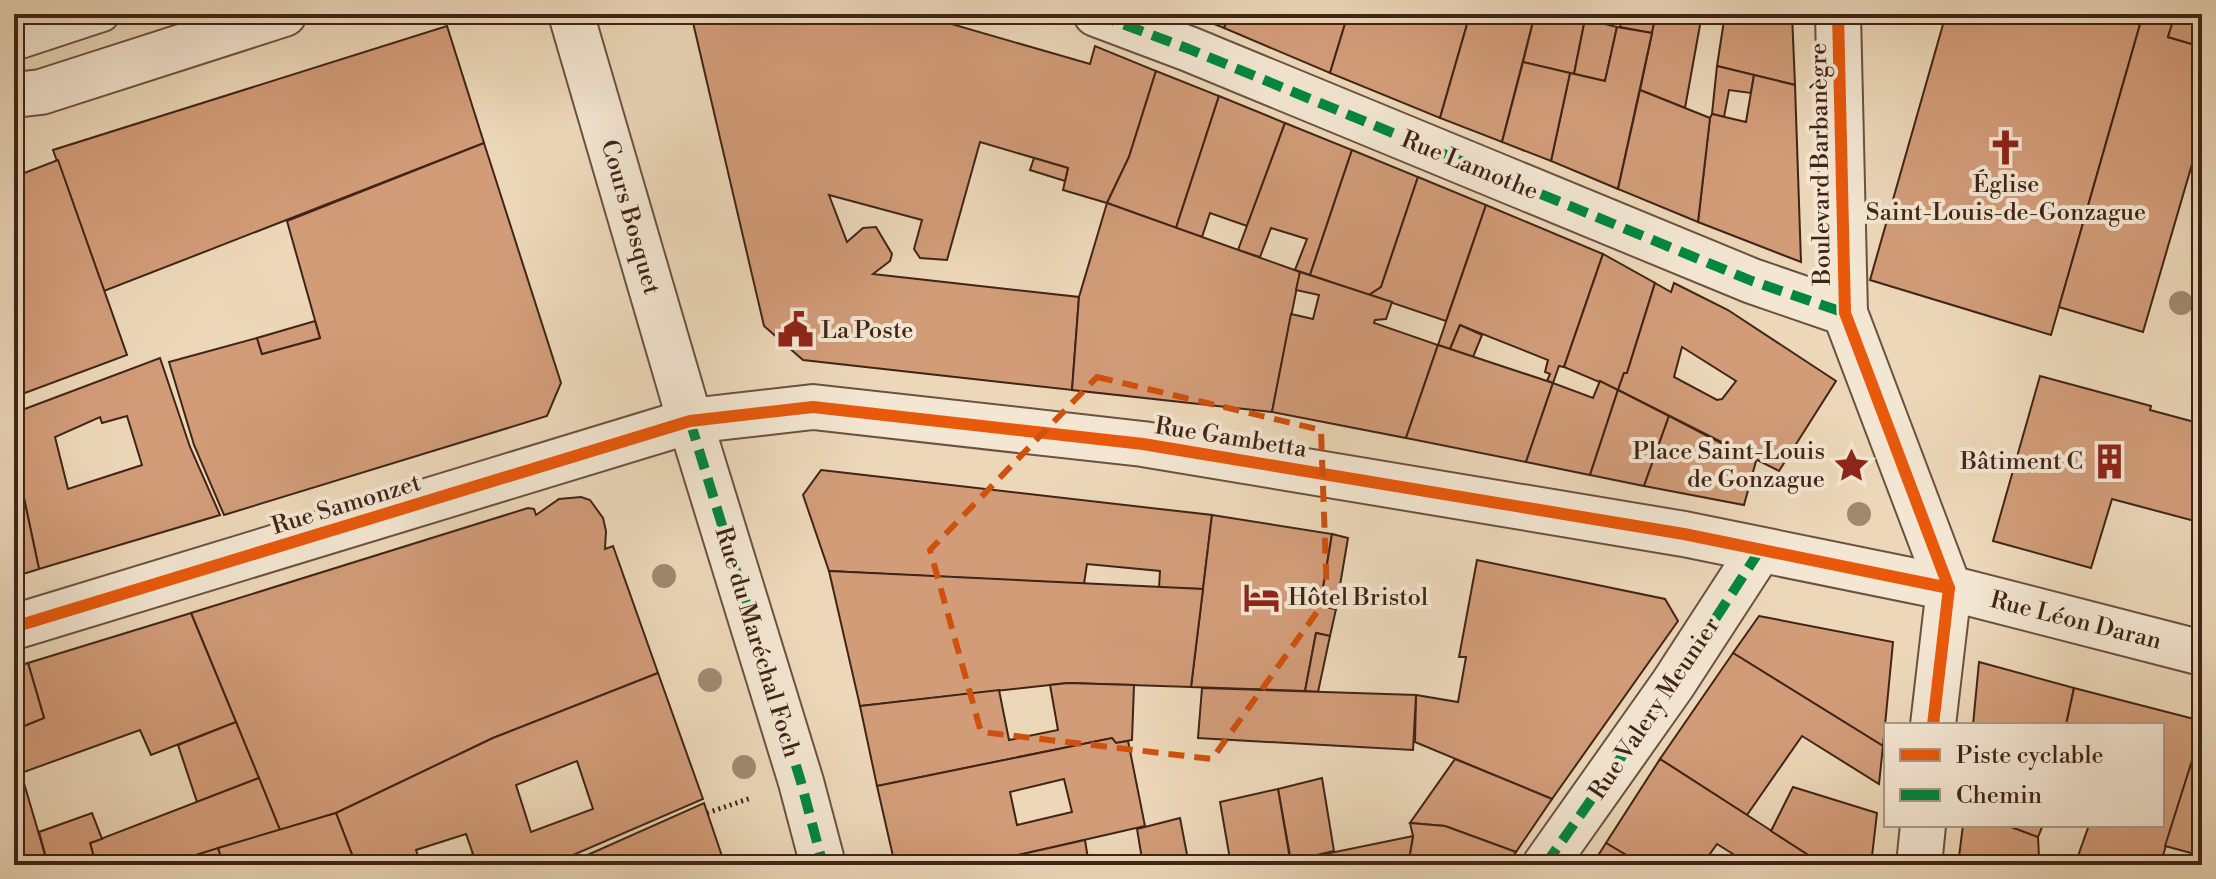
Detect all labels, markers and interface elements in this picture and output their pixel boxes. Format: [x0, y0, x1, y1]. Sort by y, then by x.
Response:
street label: Boulevard Barbanègre [1804, 42, 1838, 287]
street label: Rue Lamothe [1397, 125, 1542, 207]
church icon: Église Saint-Louis-de-Gonzague [1987, 128, 2025, 166]
street label: Cours Bosquet [594, 136, 667, 299]
place label: Église Saint-Louis-de-Gonzague [1866, 169, 2146, 228]
public building icon: La Poste [776, 311, 814, 349]
place label: La Poste [821, 316, 913, 346]
street label: Rue Gambetta [1153, 411, 1310, 465]
place label: Place Saint-Louis de Gonzague [1633, 437, 1825, 495]
building icon: Bâtiment C [2090, 442, 2128, 480]
place icon: Place Saint-Louis de Gonzague [1832, 446, 1870, 484]
place label: Bâtiment C [1959, 447, 2083, 477]
street label: Rue Samonzet [268, 468, 425, 542]
street label: Rue du Maréchal Foch [708, 523, 806, 761]
hotel icon: Hôtel Bristol [1243, 578, 1281, 616]
place label: Hôtel Bristol [1288, 583, 1428, 613]
street label: Rue Léon Daran [1987, 585, 2165, 657]
street label: Rue Valery Meunier [1583, 612, 1727, 805]
legend [1884, 723, 2164, 827]
text: Piste cyclable [1956, 741, 2104, 771]
text: Chemin [1956, 781, 2042, 811]

